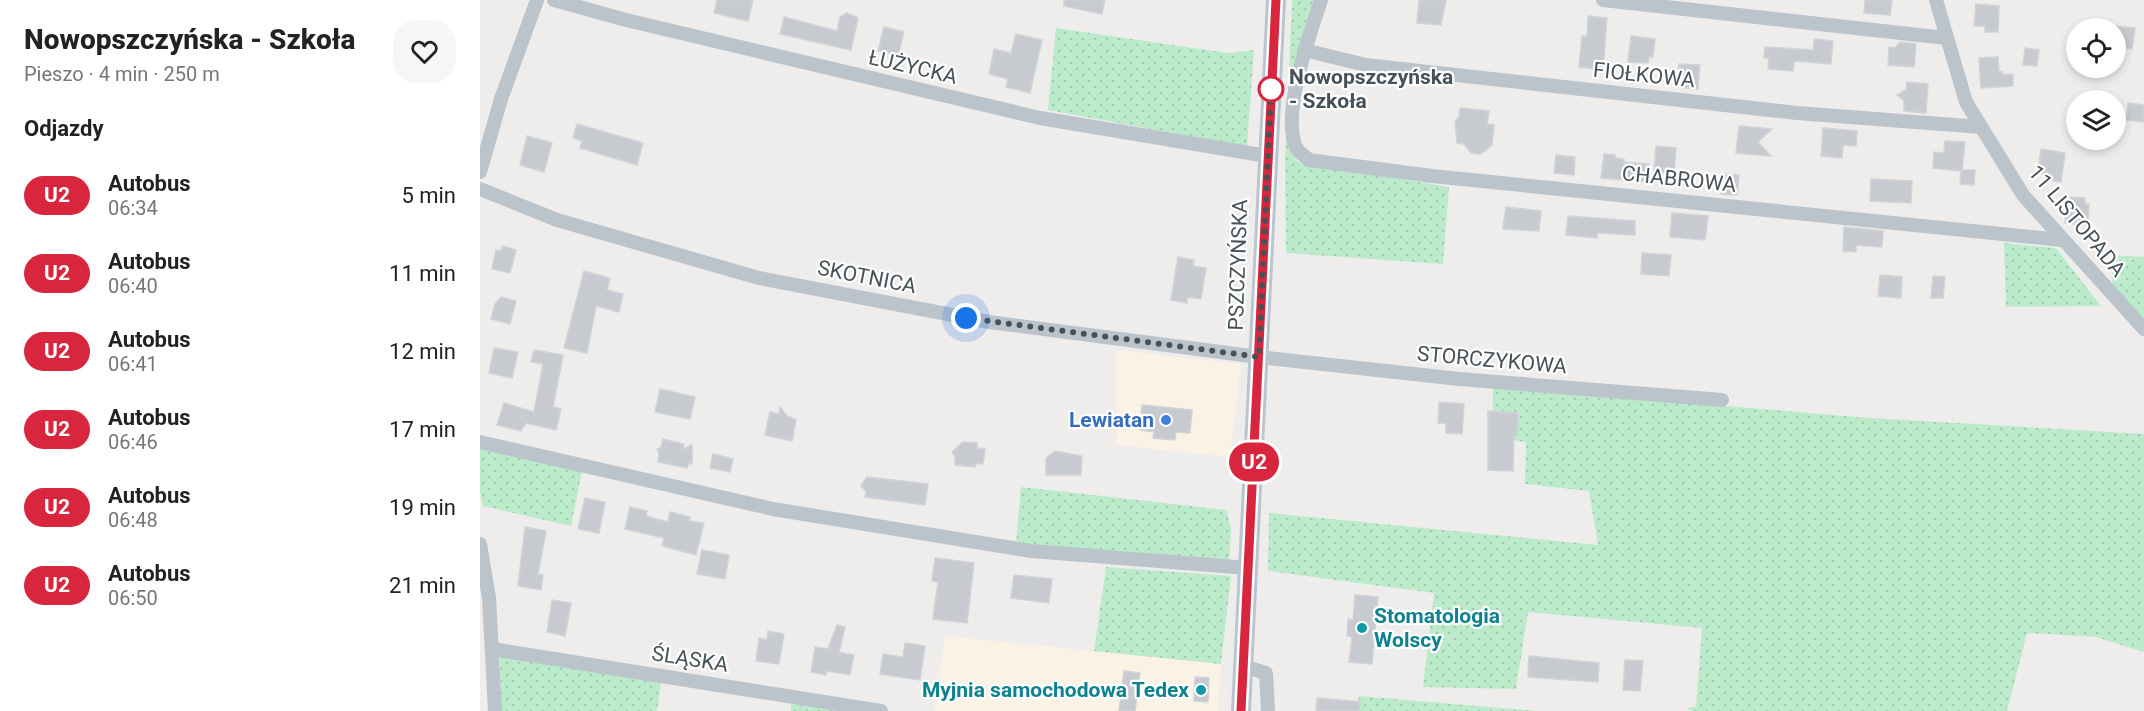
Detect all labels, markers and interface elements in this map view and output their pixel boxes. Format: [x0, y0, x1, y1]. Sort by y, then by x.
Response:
map controls [2066, 18, 2126, 150]
button: locate [2066, 18, 2126, 78]
button: heart [393, 20, 456, 83]
text: Nowopszczyńska - Szkoła [24, 23, 356, 56]
street label: ŁUŻYCKA [866, 45, 960, 89]
street label: FIOŁKOWA [1592, 58, 1696, 92]
text: Pieszo · 4 min · 250 m [24, 62, 220, 86]
place label: Nowopszczyńska - Szkoła [1289, 65, 1453, 113]
marker: Nowopszczyńska - Szkoła [1258, 76, 1284, 102]
button: layers [2066, 90, 2126, 150]
text: Odjazdy [24, 116, 104, 141]
street label: CHABROWA [1621, 161, 1738, 197]
street label: 11 LISTOPADA [2024, 161, 2131, 282]
text: Autobus [108, 171, 191, 196]
text: U2 [44, 183, 70, 207]
text: 5 min [401, 183, 456, 208]
text: 06:34 [108, 196, 158, 220]
street label: PSZCZYŃSKA [1224, 199, 1252, 331]
text: Autobus [108, 249, 191, 274]
street label: SKOTNICA [816, 256, 919, 298]
text: U2 [44, 261, 70, 285]
text: 11 min [389, 261, 456, 286]
text: 06:40 [108, 274, 158, 298]
your location [951, 303, 981, 333]
text: Autobus [108, 327, 191, 352]
text: U2 [44, 339, 70, 363]
text: 12 min [389, 339, 456, 364]
street label: STORCZYKOWA [1416, 342, 1568, 379]
text: 06:41 [108, 352, 158, 376]
text: Autobus [108, 405, 191, 430]
place label: Lewiatan [1069, 408, 1154, 432]
marker: Lewiatan [1159, 413, 1173, 427]
text: U2 [44, 417, 70, 441]
text: 17 min [389, 417, 456, 442]
text: 06:46 [108, 430, 158, 454]
line badge: U2 [1227, 442, 1281, 482]
text: U2 [1241, 450, 1267, 474]
text: Autobus [108, 483, 191, 508]
text: U2 [44, 495, 70, 519]
text: 19 min [389, 495, 456, 520]
text: 06:48 [108, 508, 158, 532]
text: Autobus [108, 561, 191, 586]
text: U2 [44, 573, 70, 597]
text: 21 min [389, 573, 456, 598]
text: 06:50 [108, 586, 158, 610]
place label: Stomatologia Wolscy [1374, 604, 1500, 652]
marker: Stomatologia Wolscy [1355, 621, 1369, 635]
street label: ŚLĄSKA [650, 641, 730, 677]
place label: Myjnia samochodowa Tedex [922, 678, 1189, 702]
marker: Myjnia samochodowa Tedex [1194, 683, 1208, 697]

